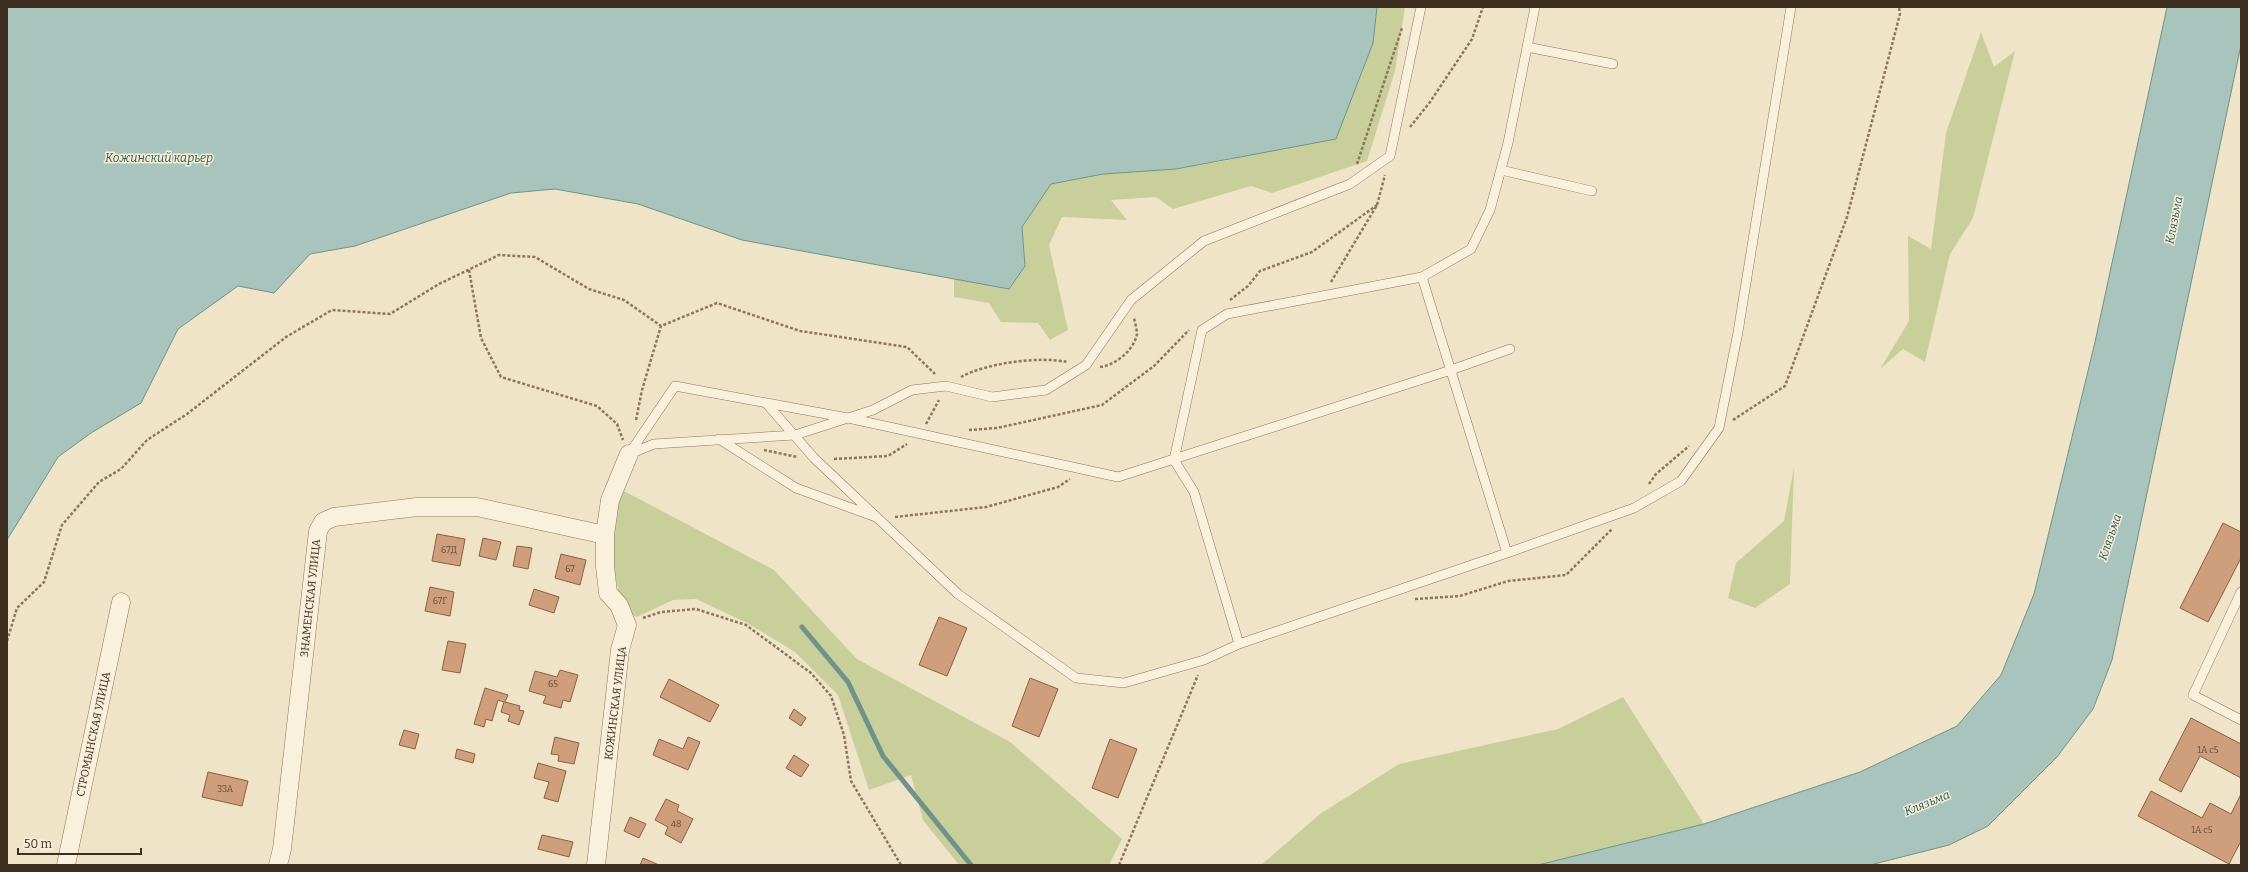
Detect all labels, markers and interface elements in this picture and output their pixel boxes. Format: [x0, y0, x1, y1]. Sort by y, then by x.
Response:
water label: Кожинский карьер [105, 151, 213, 165]
water label: Клязьма [2163, 195, 2185, 245]
water label: Клязьма [2096, 512, 2124, 562]
street label: ЗНАМЕНСКАЯ УЛИЦА [298, 538, 323, 658]
house number: 67Д [441, 545, 457, 555]
house number: 67 [565, 564, 575, 574]
house number: 67Г [433, 596, 447, 606]
street label: КОЖИНСКАЯ УЛИЦА [602, 645, 629, 761]
street label: СТРОМЫНСКАЯ УЛИЦА [74, 670, 113, 798]
house number: 65 [548, 679, 558, 689]
house number: 1А с5 [2197, 745, 2219, 755]
house number: 33А [217, 784, 234, 794]
water label: Клязьма [1902, 787, 1952, 819]
house number: 48 [671, 819, 681, 829]
house number: 1А с5 [2191, 825, 2213, 835]
scale bar [18, 830, 141, 856]
text: 50 m [24, 837, 53, 851]

